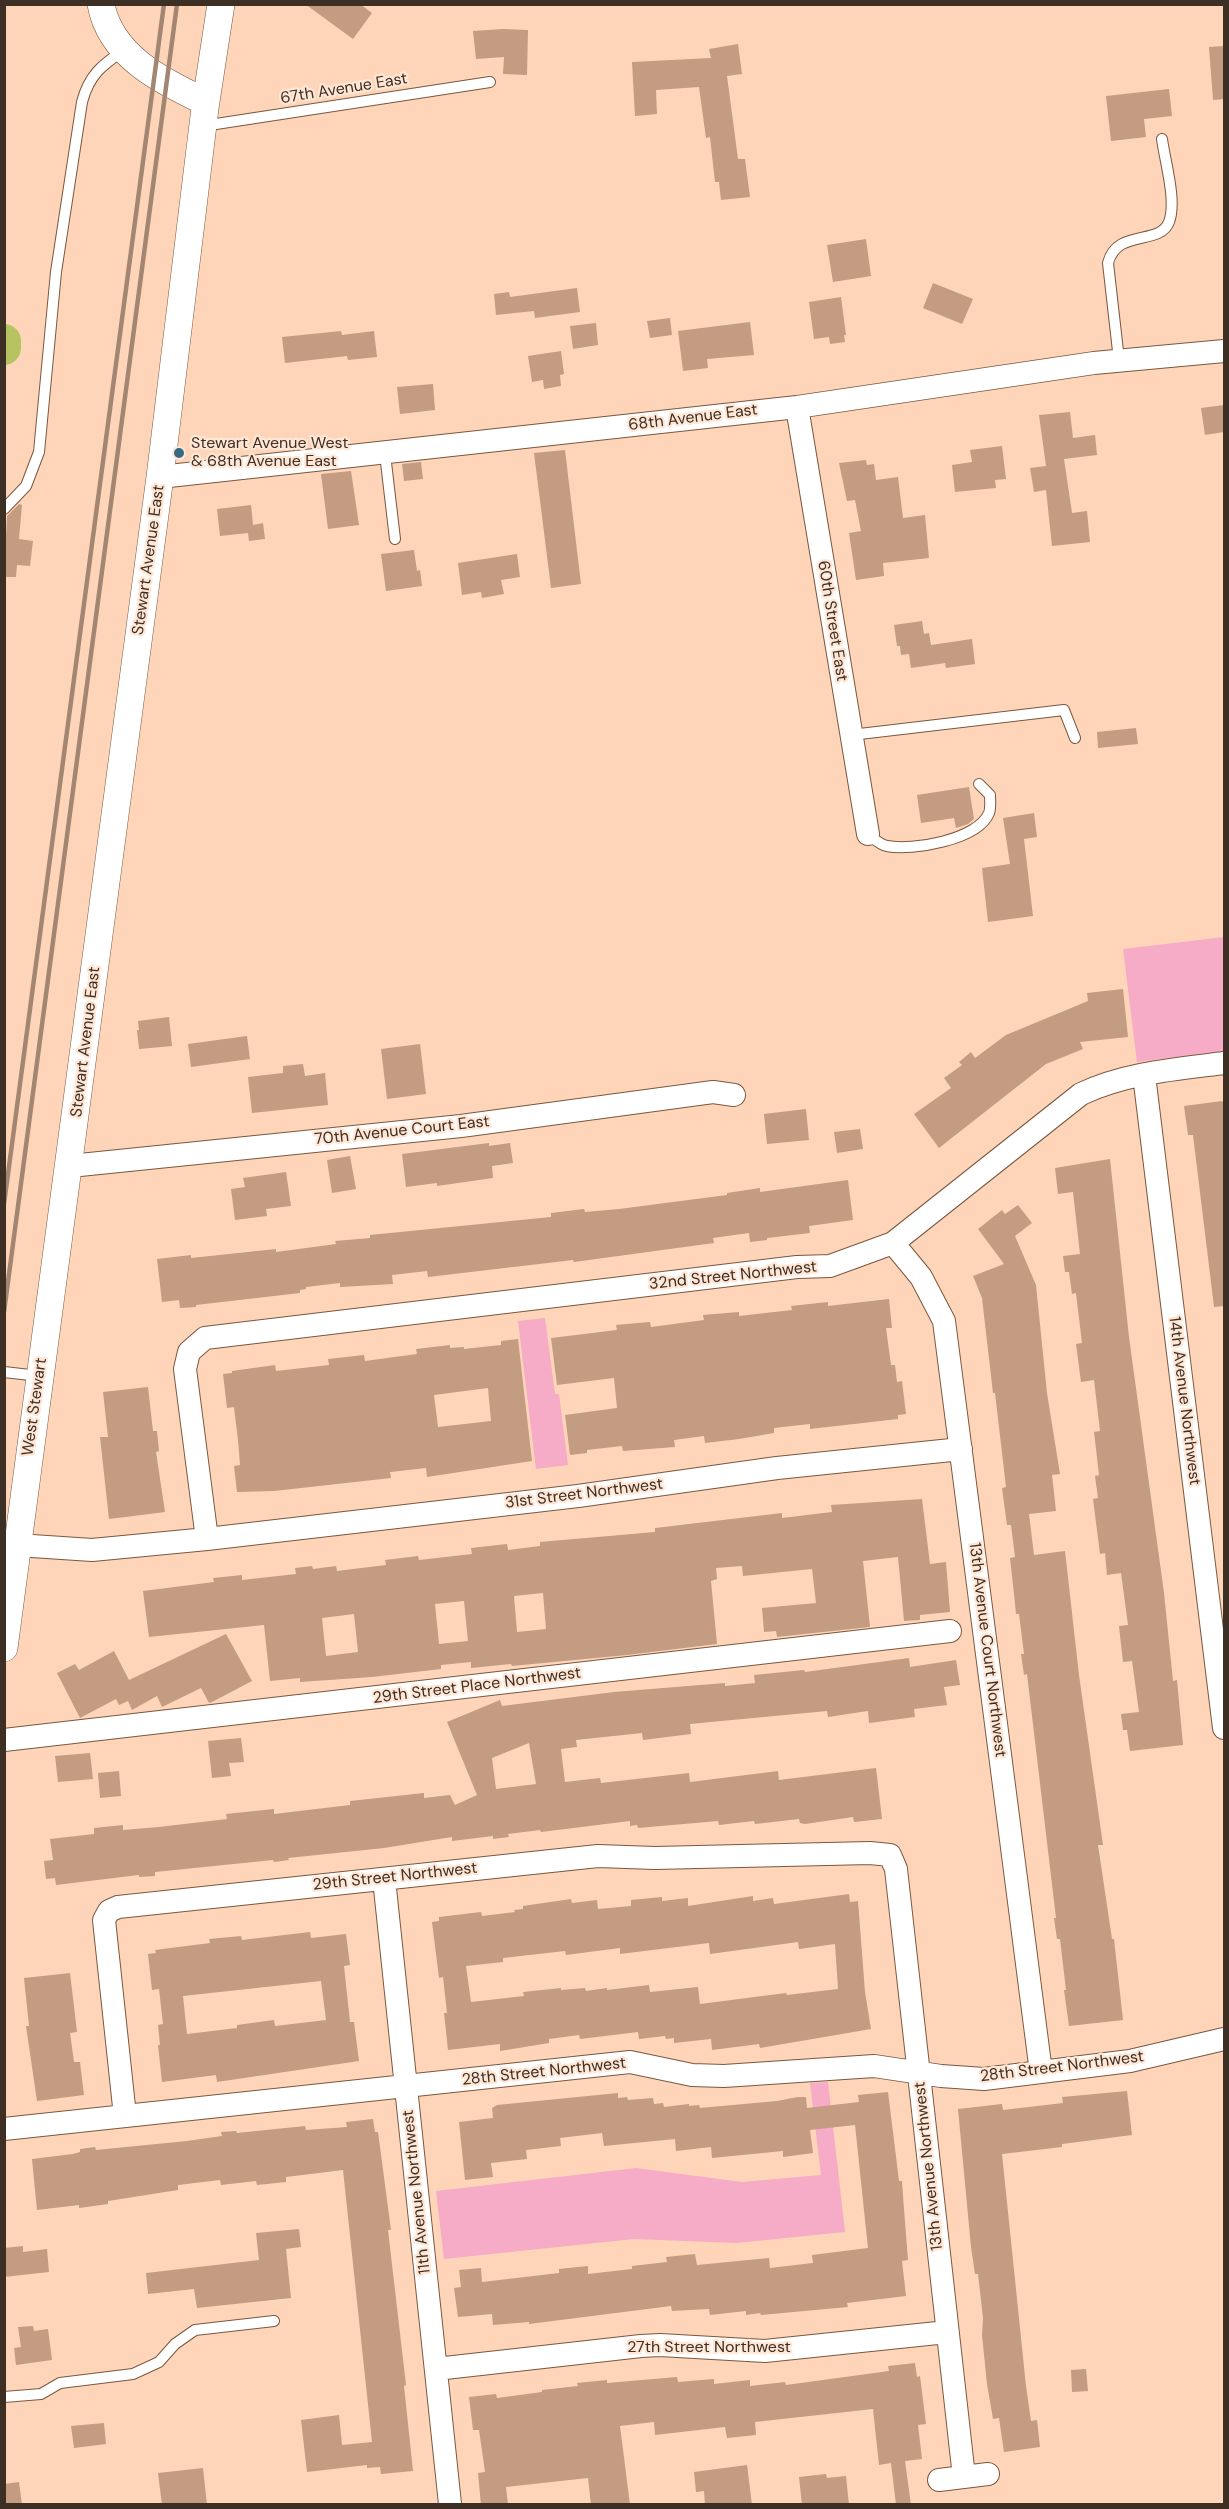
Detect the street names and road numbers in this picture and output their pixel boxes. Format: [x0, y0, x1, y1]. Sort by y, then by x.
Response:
street label: 67th Avenue East [279, 69, 409, 109]
street label: 68th Avenue East [627, 401, 759, 435]
street label: Stewart Avenue East [129, 484, 169, 636]
street label: 60th Street East [813, 559, 851, 683]
street label: Stewart Avenue East [67, 966, 105, 1118]
street label: 70th Avenue Court East [314, 1112, 490, 1150]
street label: 32nd Street Northwest [648, 1258, 818, 1294]
street label: 14th Avenue Northwest [1164, 1315, 1204, 1487]
street label: West Stewart [19, 1357, 51, 1457]
street label: 31st Street Northwest [504, 1475, 664, 1513]
street label: 13th Avenue Court Northwest [964, 1542, 1010, 1758]
street label: 29th Street Place Northwest [372, 1664, 582, 1708]
street label: 29th Street Northwest [312, 1859, 478, 1895]
street label: 28th Street Northwest [979, 2047, 1145, 2087]
street label: 28th Street Northwest [461, 2054, 627, 2090]
street label: 13th Avenue Northwest [911, 2081, 947, 2251]
street label: 11th Avenue Northwest [399, 2109, 435, 2275]
street label: 27th Street Northwest [627, 2338, 791, 2358]

